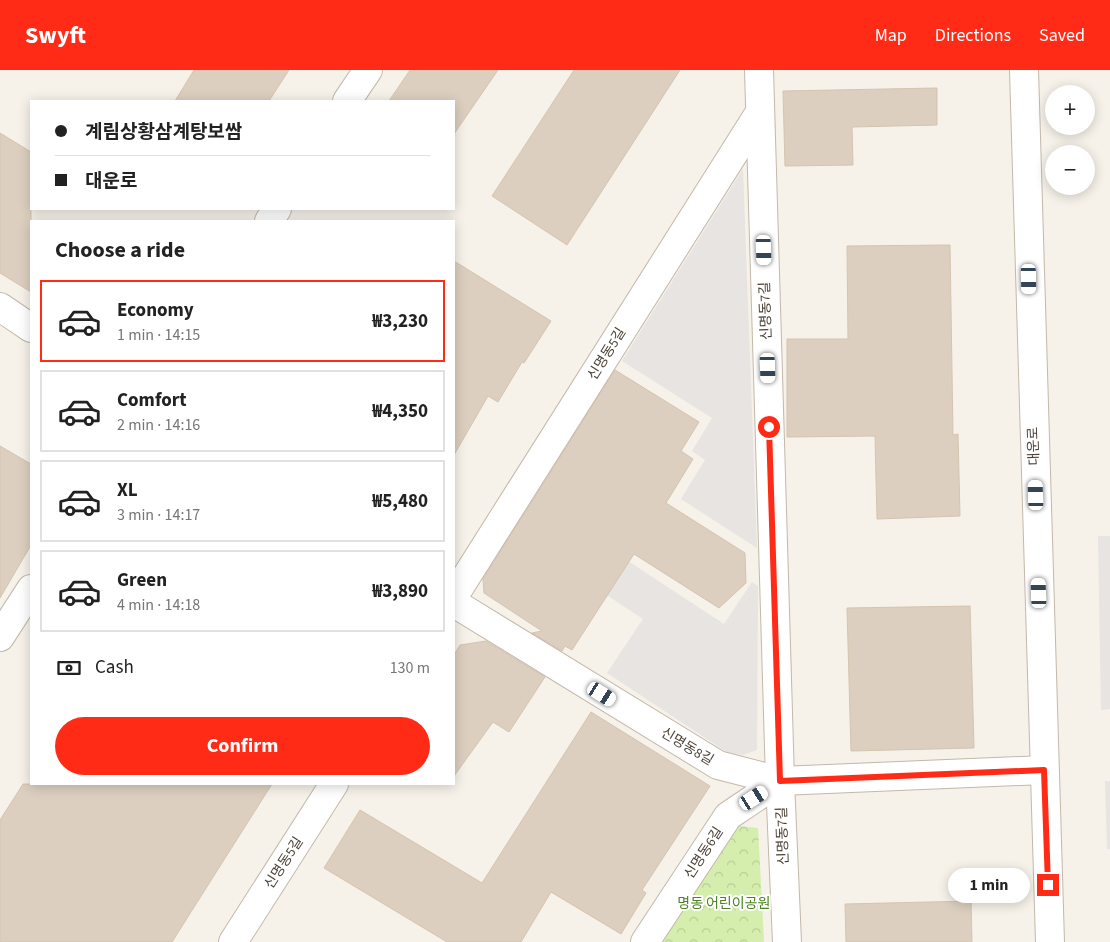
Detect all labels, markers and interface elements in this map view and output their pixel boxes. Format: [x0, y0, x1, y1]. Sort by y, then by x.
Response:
text: Swyft [25, 18, 86, 53]
text: Map [875, 23, 907, 48]
text: Directions [935, 23, 1011, 48]
text: Saved [1039, 23, 1085, 48]
map controls [1045, 85, 1095, 195]
button: + [1045, 85, 1095, 135]
text: 계림상황삼계탕보쌈 [85, 119, 242, 146]
button: − [1045, 145, 1095, 195]
text: 대운로 [85, 168, 137, 195]
text: Choose a ride [55, 234, 185, 266]
car [755, 235, 772, 265]
car [1021, 264, 1036, 294]
street label: 신명동7길 [755, 281, 777, 341]
text: Economy [117, 297, 194, 324]
icon: car [57, 299, 102, 344]
text: ₩3,230 [372, 308, 428, 335]
text: 1 min · 14:15 [117, 324, 200, 346]
street label: 신명동5길 [583, 324, 631, 384]
car [759, 353, 776, 383]
text: Comfort [117, 387, 187, 414]
icon: car [57, 389, 102, 434]
text: ₩4,350 [372, 398, 428, 425]
text: 2 min · 14:16 [117, 414, 200, 436]
route start [758, 416, 780, 438]
street label: 대운로 [1023, 426, 1045, 466]
text: XL [117, 477, 138, 504]
icon: car [57, 479, 102, 524]
car [1027, 480, 1044, 510]
text: ₩5,480 [372, 488, 428, 515]
text: 3 min · 14:17 [117, 504, 200, 526]
text: Green [117, 567, 167, 594]
icon: car [57, 569, 102, 614]
text: ₩3,890 [372, 578, 428, 605]
car [1030, 578, 1047, 608]
text: 4 min · 14:18 [117, 594, 200, 616]
icon: cash [55, 654, 83, 682]
text: Cash [95, 654, 134, 681]
text: 130 m [390, 657, 430, 679]
car [585, 680, 618, 708]
button: Confirm [55, 717, 430, 775]
street label: 신명동8길 [657, 723, 717, 771]
car [737, 784, 770, 812]
street label: 신명동7길 [772, 806, 794, 866]
street label: 신명동6길 [680, 823, 728, 883]
street label: 신명동5길 [260, 833, 308, 893]
callout: 1 min [948, 868, 1030, 902]
text: 1 min [970, 874, 1008, 896]
route end [1037, 874, 1059, 896]
park label: 명동 어린이공원 [678, 894, 770, 914]

